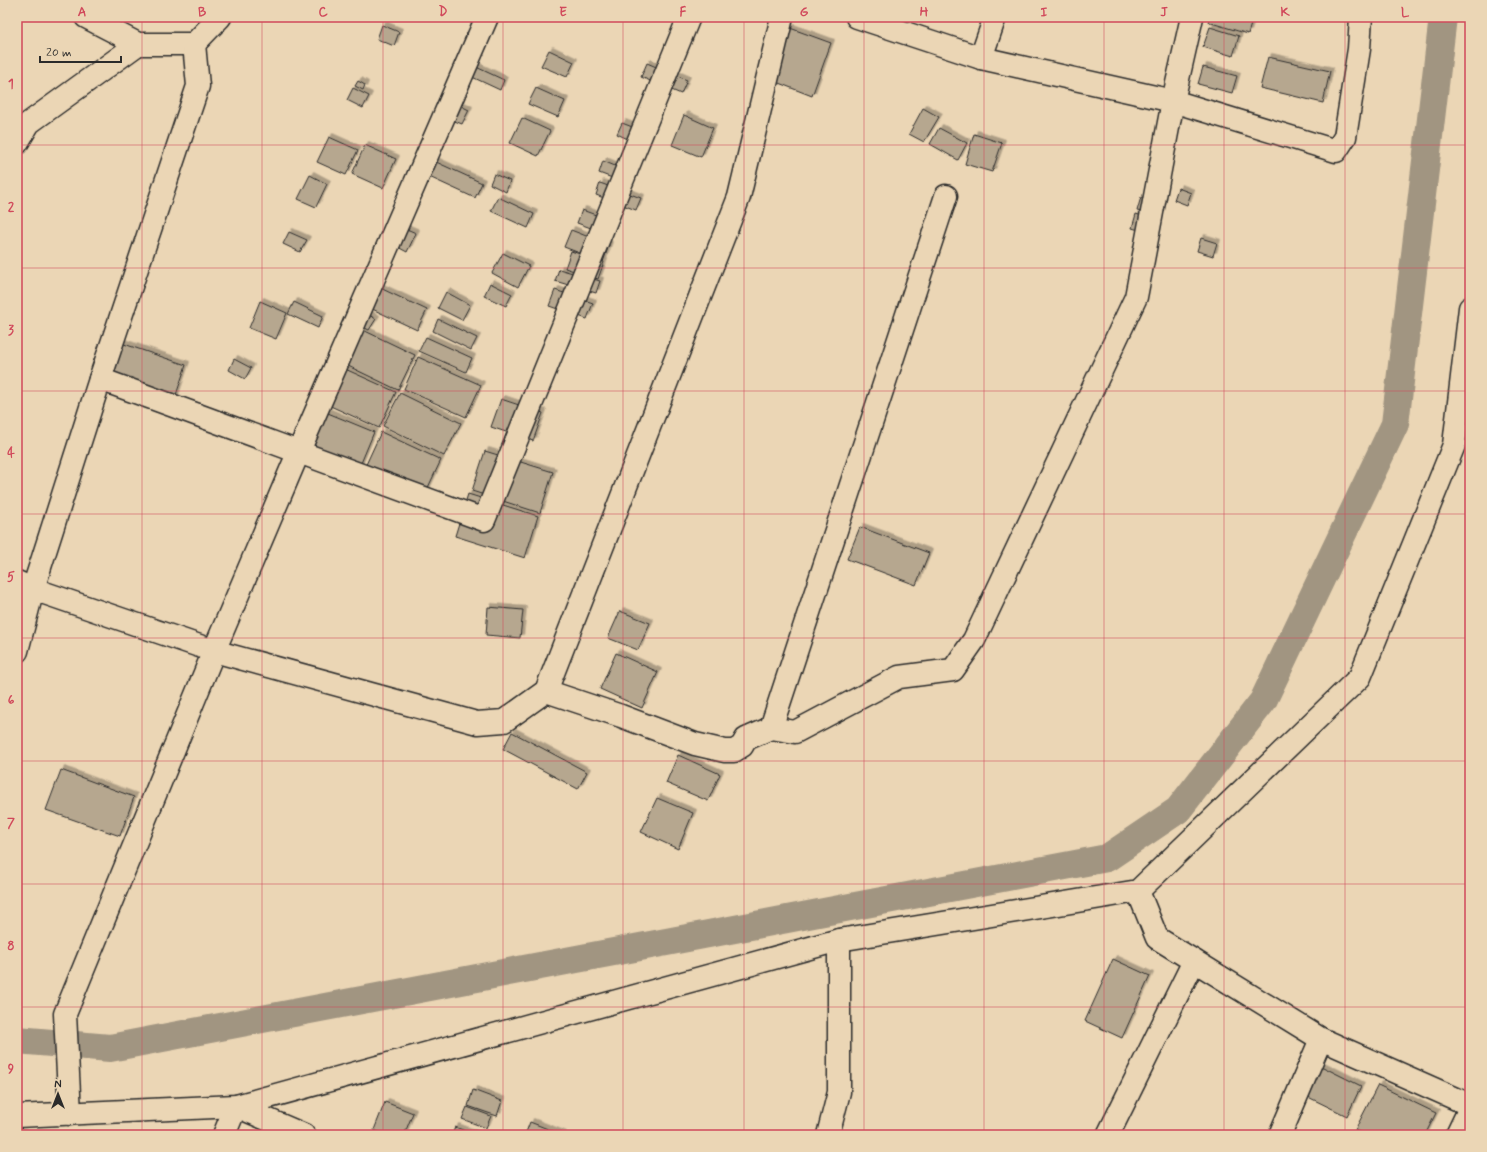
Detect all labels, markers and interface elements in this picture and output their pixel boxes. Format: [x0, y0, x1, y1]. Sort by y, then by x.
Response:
text: A [78, 4, 86, 21]
text: B [198, 4, 207, 21]
text: C [318, 4, 328, 21]
text: D [439, 4, 448, 21]
text: E [559, 4, 567, 21]
text: F [680, 4, 687, 21]
text: G [800, 4, 809, 21]
text: H [920, 4, 929, 21]
text: I [1041, 4, 1048, 21]
text: J [1160, 4, 1168, 21]
text: K [1280, 4, 1290, 21]
text: L [1401, 4, 1410, 21]
scale bar [40, 38, 121, 64]
text: 20 m [46, 45, 72, 61]
text: 1 [8, 76, 14, 93]
text: 2 [8, 199, 15, 216]
text: 3 [8, 322, 14, 339]
text: 4 [7, 445, 15, 462]
text: 5 [7, 569, 15, 586]
text: 6 [8, 692, 15, 709]
text: 7 [7, 815, 15, 832]
text: 8 [7, 938, 15, 955]
text: 9 [8, 1061, 15, 1078]
north arrow [38, 1074, 78, 1114]
text: N [54, 1078, 62, 1092]

